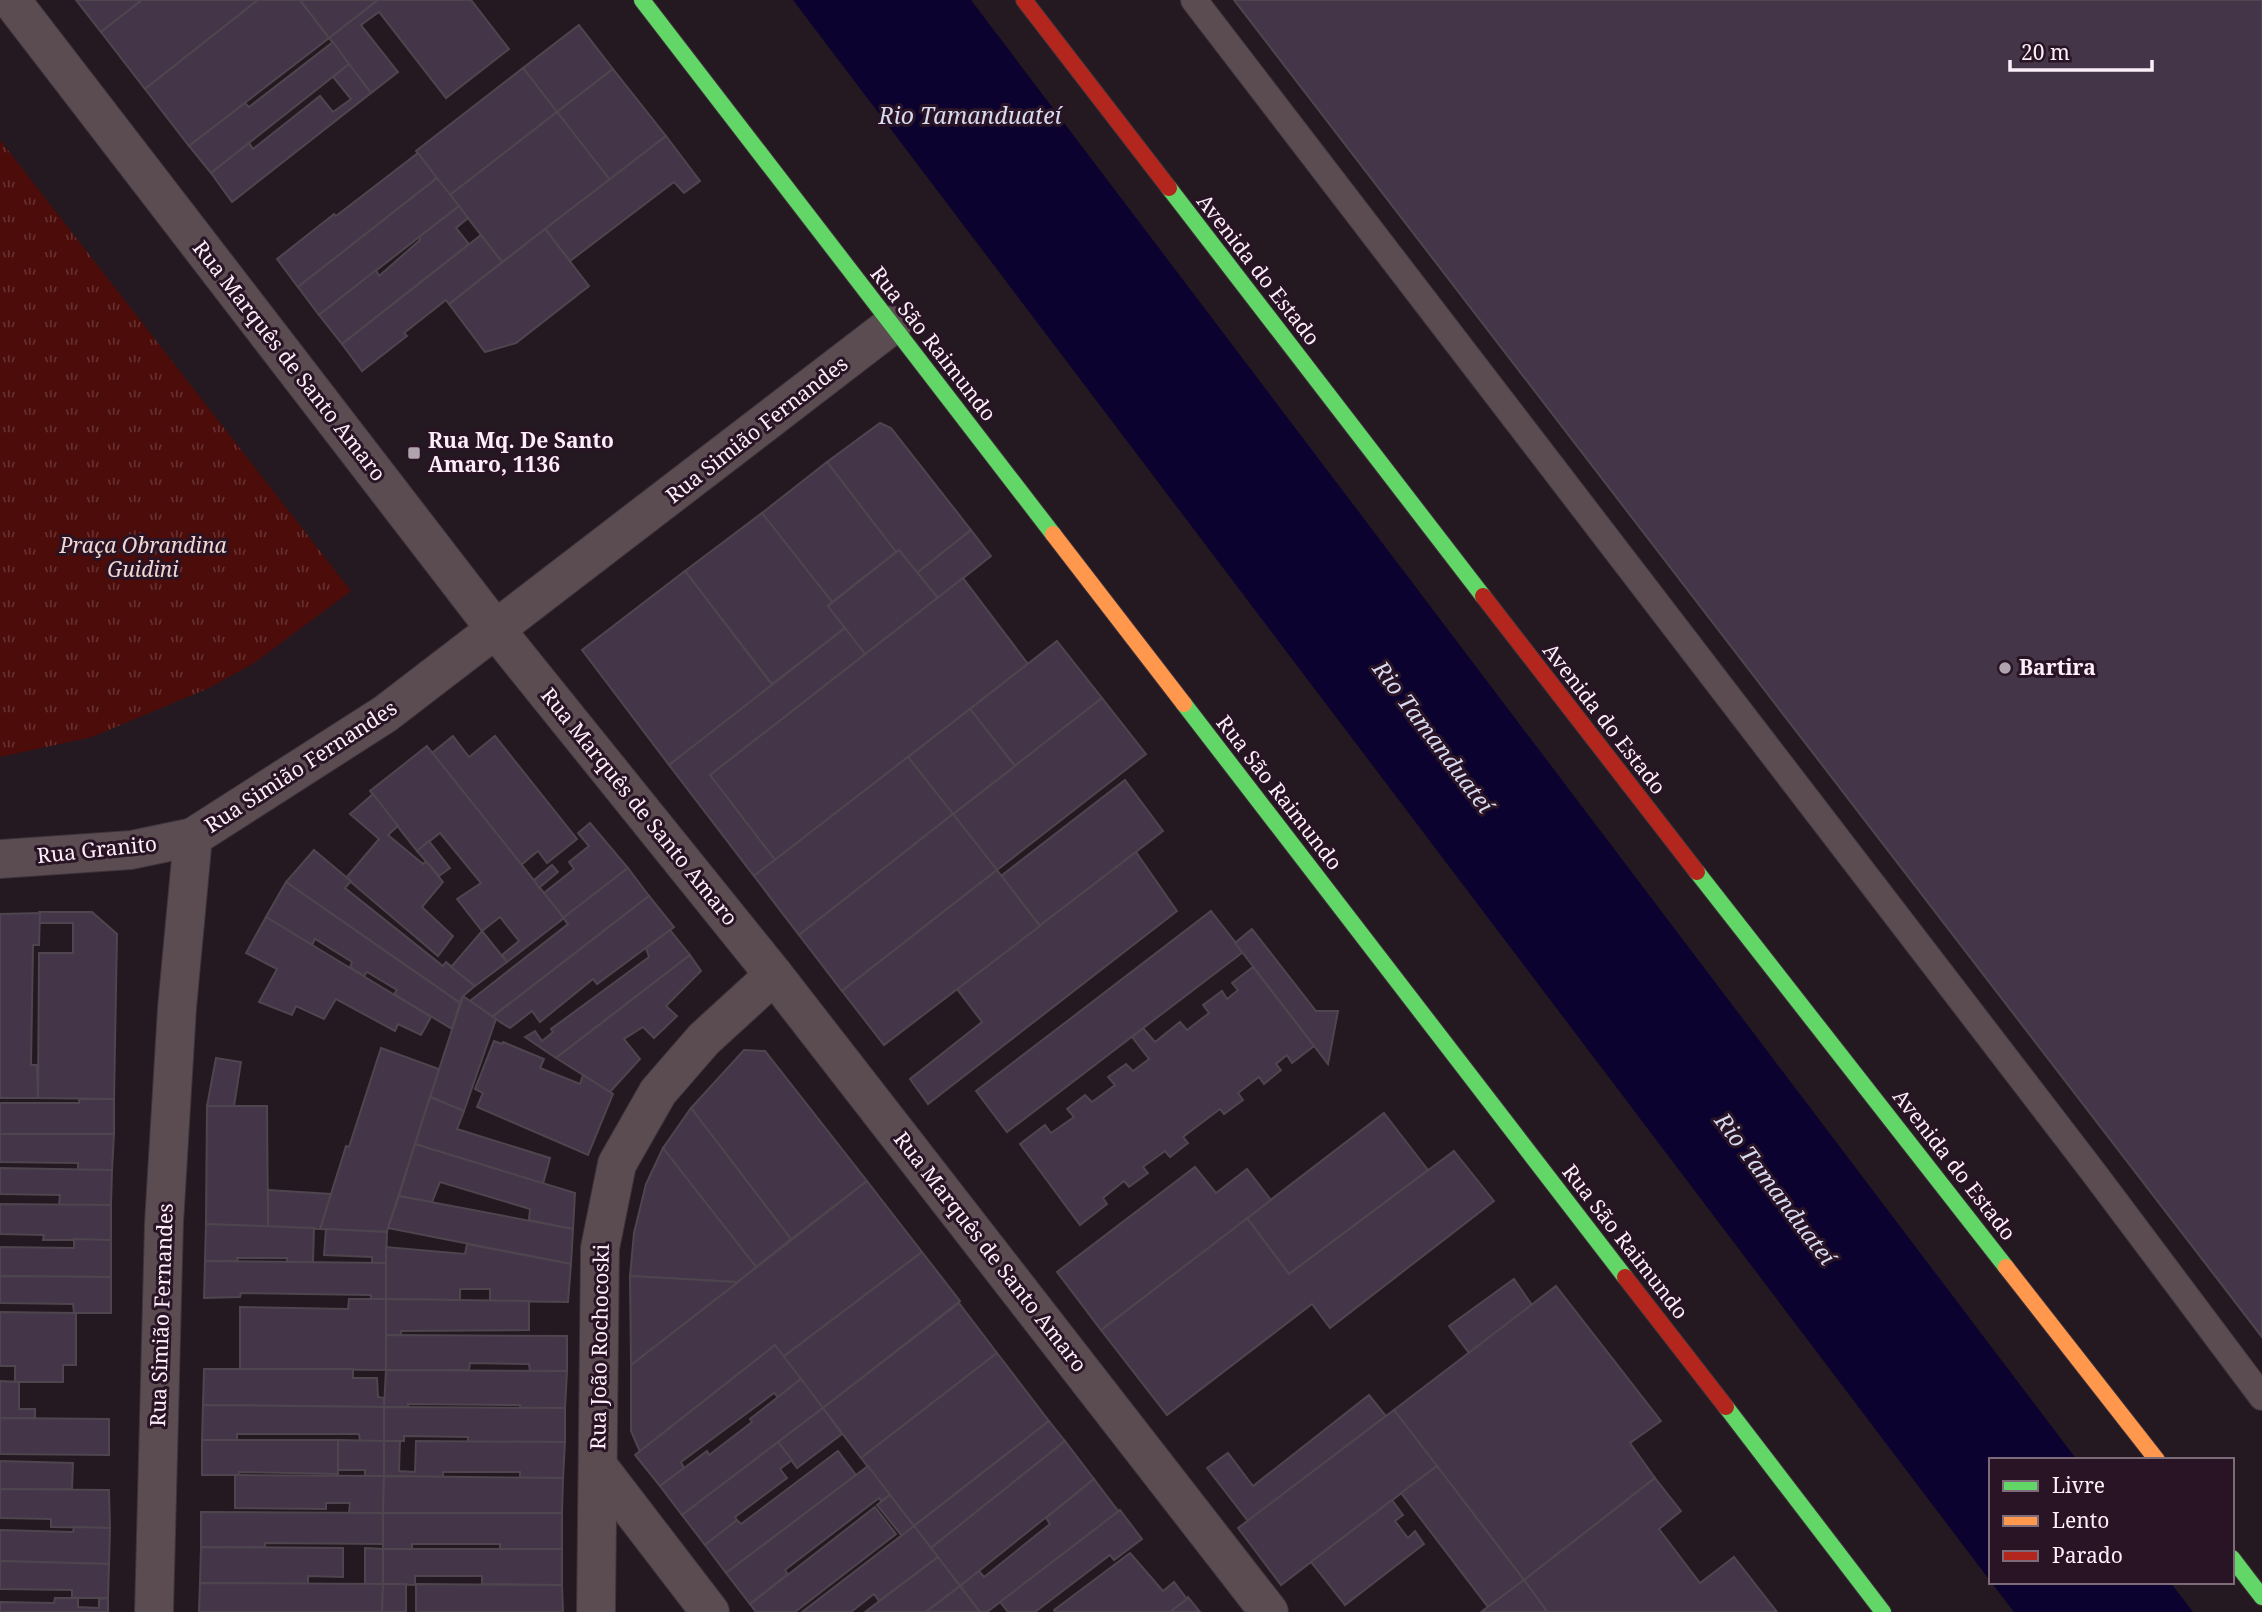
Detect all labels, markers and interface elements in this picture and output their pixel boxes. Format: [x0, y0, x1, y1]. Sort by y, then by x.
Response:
scale bar [2010, 28, 2152, 72]
text: 20 m [2021, 38, 2070, 66]
water label: Rio Tamanduateí [877, 99, 1064, 131]
street label: Avenida do Estado [1191, 188, 1327, 351]
street label: Rua Marquês de Santo Amaro [187, 234, 393, 486]
street label: Rua São Raimundo [864, 260, 1003, 427]
street label: Rua Simião Fernandes [660, 349, 853, 509]
place label: Rua Mq. De Santo Amaro, 1136 [428, 426, 614, 478]
marker: Rua Mq. De Santo Amaro, 1136 [406, 445, 422, 461]
park label: Praça Obrandina Guidini [58, 531, 227, 583]
street label: Avenida do Estado [1537, 637, 1673, 800]
water label: Rio Tamanduateí [1365, 653, 1503, 821]
place label: Bartira [2019, 653, 2096, 681]
marker: Bartira [1997, 660, 2013, 676]
street label: Rua Marquês de Santo Amaro [535, 682, 744, 931]
street label: Rua Simião Fernandes [199, 694, 402, 839]
street label: Rua São Raimundo [1210, 709, 1349, 876]
street label: Rua Granito [36, 829, 158, 869]
street label: Avenida do Estado [1887, 1083, 2023, 1246]
water label: Rio Tamanduateí [1707, 1105, 1845, 1273]
street label: Rua Marquês de Santo Amaro [888, 1125, 1094, 1377]
street label: Rua São Raimundo [1556, 1158, 1695, 1325]
street label: Rua Simião Fernandes [143, 1203, 179, 1427]
street label: Rua João Rochocoski [583, 1243, 615, 1450]
legend [1989, 1458, 2234, 1584]
text: Livre [2052, 1471, 2105, 1499]
text: Lento [2052, 1506, 2109, 1534]
text: Parado [2052, 1541, 2123, 1569]

